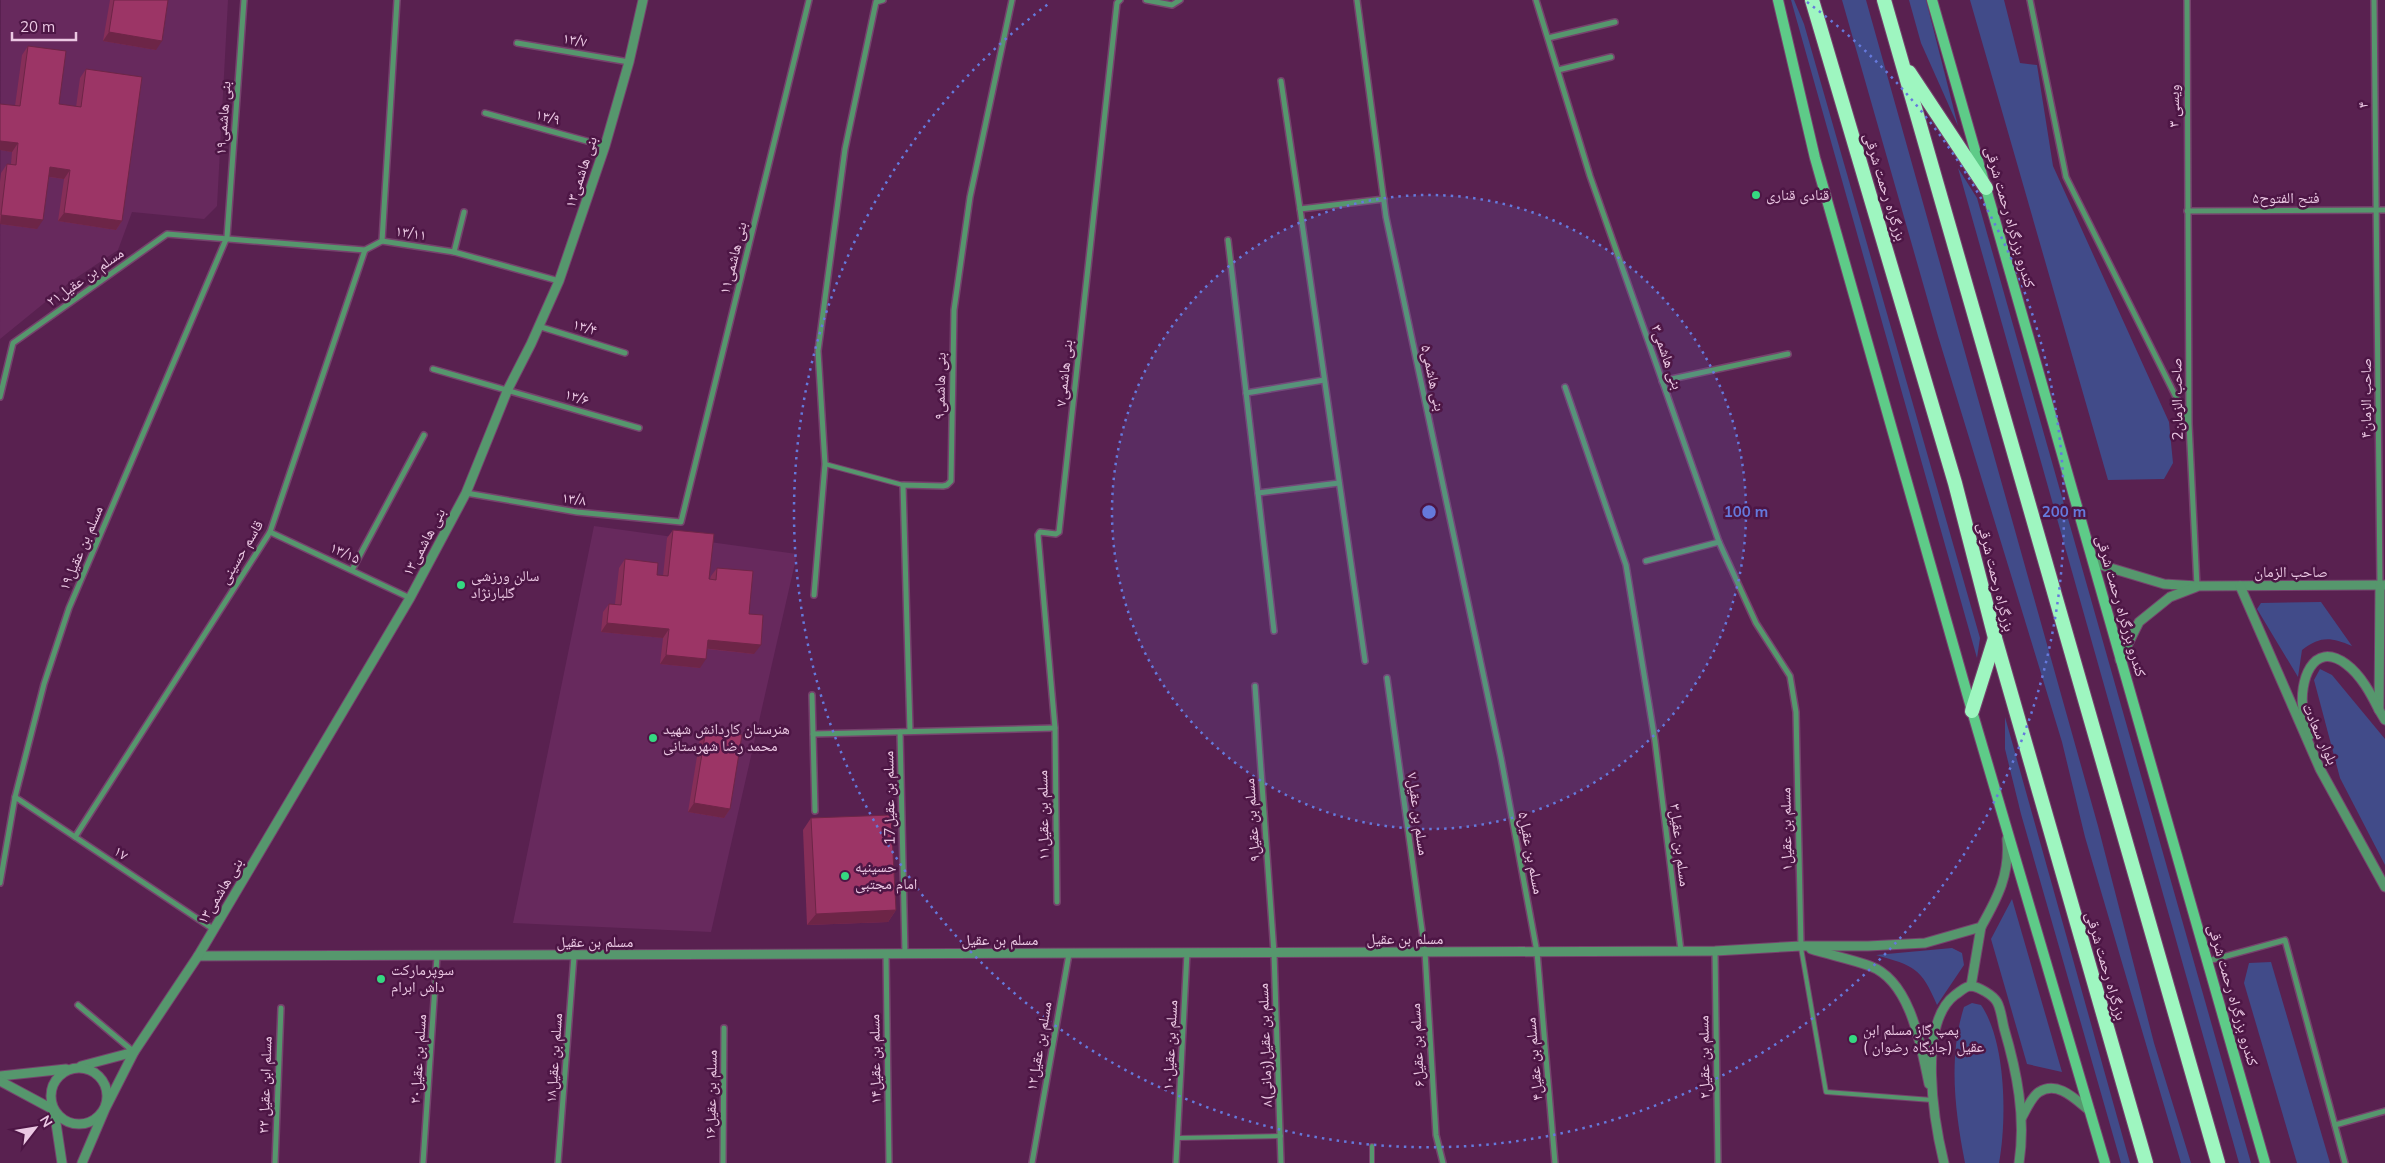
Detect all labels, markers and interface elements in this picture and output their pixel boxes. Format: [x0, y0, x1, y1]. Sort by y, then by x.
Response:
scale bar [12, 10, 76, 42]
text: 20 m [20, 17, 55, 36]
street label: ۱۳/۷ [561, 28, 589, 51]
street label: بنی هاشمی۱۹ [210, 80, 236, 156]
street label: ویسی ۳ [2164, 84, 2184, 128]
street label: ۴ [2353, 101, 2372, 109]
street label: ۱۳/۹ [534, 104, 563, 129]
street label: بزرگراه رحمت شرقی [1859, 130, 1911, 244]
street label: بنی هاشمی۱۳ [560, 134, 602, 210]
street label: کندرو بزرگراه رحمت شرقی [1980, 144, 2040, 290]
place label: قنادی قناری [1766, 185, 1829, 205]
street label: فتح الفتوح۵ [2253, 188, 2319, 208]
marker: قنادی قناری [1750, 189, 1762, 201]
street label: بنی هاشمی۱۱ [714, 220, 752, 296]
street label: ۱۳/۱۱ [394, 221, 428, 244]
street label: مسلم بن عقیل۲۱ [42, 243, 128, 311]
street label: ۱۳/۴ [571, 314, 600, 339]
street label: بنی هاشمی۳ [1647, 322, 1687, 392]
street label: بنی هاشمی۷ [1051, 339, 1077, 407]
street label: بنی هاشمی۵ [1416, 343, 1450, 413]
street label: بنی هاشمی۹ [929, 352, 951, 420]
street label: 2صاحب الزمان [2166, 358, 2188, 440]
street label: صاحب الزمان۴ [2356, 358, 2376, 438]
street label: ۱۳/۶ [563, 384, 592, 409]
street label: ۱۳/۸ [561, 487, 588, 510]
street label: مسلم بن عقیل۱۹ [54, 502, 108, 593]
text: 100 m [1724, 502, 1768, 521]
text: 200 m [2042, 502, 2086, 521]
centre of rings [1420, 503, 1438, 521]
street label: بنی هاشمی۱۳ [398, 505, 450, 579]
street label: قاسم حسینی [214, 516, 268, 588]
street label: بزرگراه رحمت شرقی [1973, 520, 2019, 634]
street label: کندرو بزرگراه رحمت شرقی [2091, 533, 2151, 679]
street label: ۱۳/۱۵ [327, 537, 364, 568]
street label: صاحب الزمان [2254, 562, 2328, 582]
place label: سالن ورزشی گلبارنژاد [471, 566, 539, 602]
marker: سالن ورزشی گلبارنژاد [455, 579, 467, 591]
street label: بلوار سعادت [2298, 700, 2343, 768]
place label: هنرستان کاردانش شهید محمد رضا شهرستانی [663, 719, 790, 756]
marker: هنرستان کاردانش شهید محمد رضا شهرستانی [647, 732, 659, 744]
street label: مسلم بن عقیل17 [878, 750, 900, 846]
street label: مسلم بن عقیل۱۱ [1032, 770, 1054, 860]
street label: مسلم بن عقیل۷ [1402, 771, 1434, 857]
street label: مسلم بن عقیل۹ [1239, 777, 1265, 862]
street label: مسلم بن عقیل۱ [1775, 787, 1797, 871]
street label: مسلم بن عقیل۳ [1665, 802, 1695, 888]
street label: مسلم بن عقیل۵ [1513, 810, 1549, 896]
street label: ۱۷ [110, 841, 132, 864]
street label: بنی هاشمی۱۳ [192, 854, 248, 928]
place label: حسینیه امام مجتبی [855, 857, 917, 894]
marker: حسینیه امام مجتبی [839, 870, 851, 882]
street label: بزرگراه رحمت شرقی [2081, 909, 2131, 1023]
street label: کندرو بزرگراه رحمت شرقی [2203, 922, 2263, 1068]
street label: مسلم بن عقیل [1367, 929, 1444, 949]
street label: مسلم بن عقیل [962, 930, 1039, 950]
street label: مسلم بن عقیل [557, 932, 634, 952]
place label: سوپرمارکت داش ابرام [391, 960, 454, 997]
marker: سوپرمارکت داش ابرام [375, 973, 387, 985]
street label: ۸مسلم بن عقیل(زمانی) [1253, 983, 1277, 1107]
street label: مسلم بن عقیل۱۰ [1158, 999, 1182, 1091]
street label: مسلم بن عقیل۱۲ [1021, 1000, 1057, 1092]
street label: مسلم بن عقیل۶ [1405, 1003, 1429, 1087]
street label: مسلم بن عقیل۱۸ [541, 1012, 567, 1104]
street label: مسلم بن عقیل۲۰ [405, 1013, 431, 1105]
street label: مسلم بن عقیل۱۴ [864, 1014, 886, 1104]
street label: مسلم بن عقیل۲ [1693, 1015, 1715, 1099]
street label: مسلم بن عقیل۴ [1520, 1016, 1548, 1101]
place label: پمپ گاز مسلم ابن عقیل (جایگاه رضوان ) [1863, 1020, 1985, 1057]
marker: پمپ گاز مسلم ابن عقیل (جایگاه رضوان ) [1847, 1033, 1859, 1045]
street label: مسلم ابن عقیل ۲۲ [253, 1036, 277, 1134]
street label: مسلم بن عقیل۱۶ [700, 1050, 722, 1140]
north arrow [10, 1103, 60, 1153]
text: N [36, 1112, 57, 1130]

